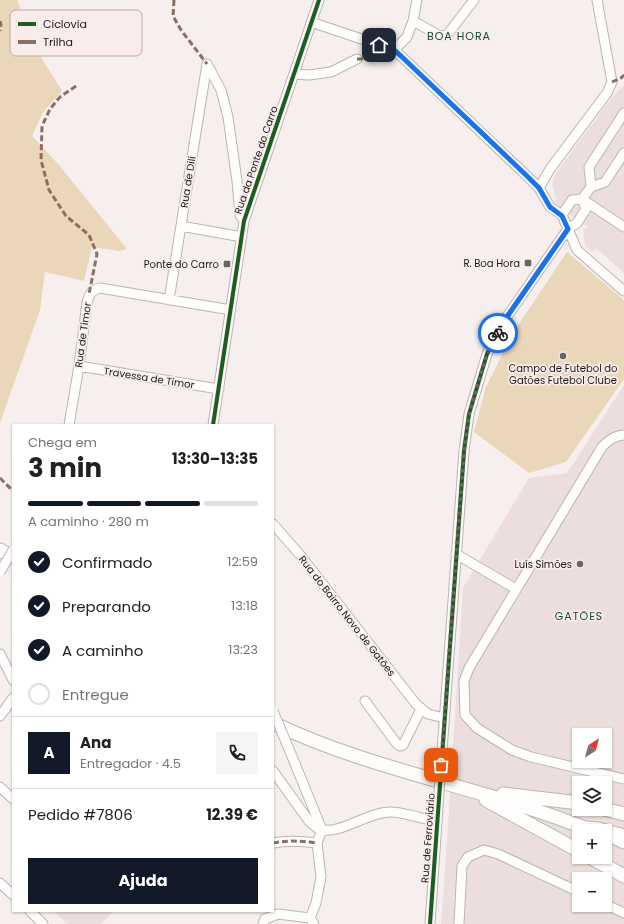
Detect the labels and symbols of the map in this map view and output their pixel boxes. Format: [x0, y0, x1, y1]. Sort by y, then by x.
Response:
legend [10, 10, 142, 56]
text: Ciclovia [43, 16, 87, 32]
pin [362, 28, 396, 62]
district label: BOA HORA [427, 28, 491, 44]
text: Trilha [43, 34, 73, 50]
street label: Rua da Ponte do Carro [230, 104, 282, 216]
street label: Rua de Dili [177, 155, 199, 209]
place label: R. Boa Hora [463, 256, 520, 271]
place label: Ponte do Carro [144, 257, 219, 272]
marker: R. Boa Hora [523, 258, 533, 268]
marker: Ponte do Carro [222, 259, 232, 269]
street label: Rua de Timor [71, 301, 95, 369]
courier [478, 313, 518, 353]
marker: Campo de Futebol do Gatões Futebol Clube [558, 351, 568, 361]
place label: Campo de Futebol do Gatões Futebol Clube [509, 361, 617, 388]
street label: Travessa de Timor [103, 363, 196, 393]
street label: Rua do Bairro Novo de Gatões [295, 553, 399, 679]
place label: Luís Simões [514, 557, 572, 572]
marker: Luís Simões [575, 559, 585, 569]
district label: GATÕES [555, 608, 603, 624]
north arrow [572, 728, 612, 768]
pin [424, 748, 458, 782]
street label: Rua de Ferroviário [417, 793, 439, 883]

